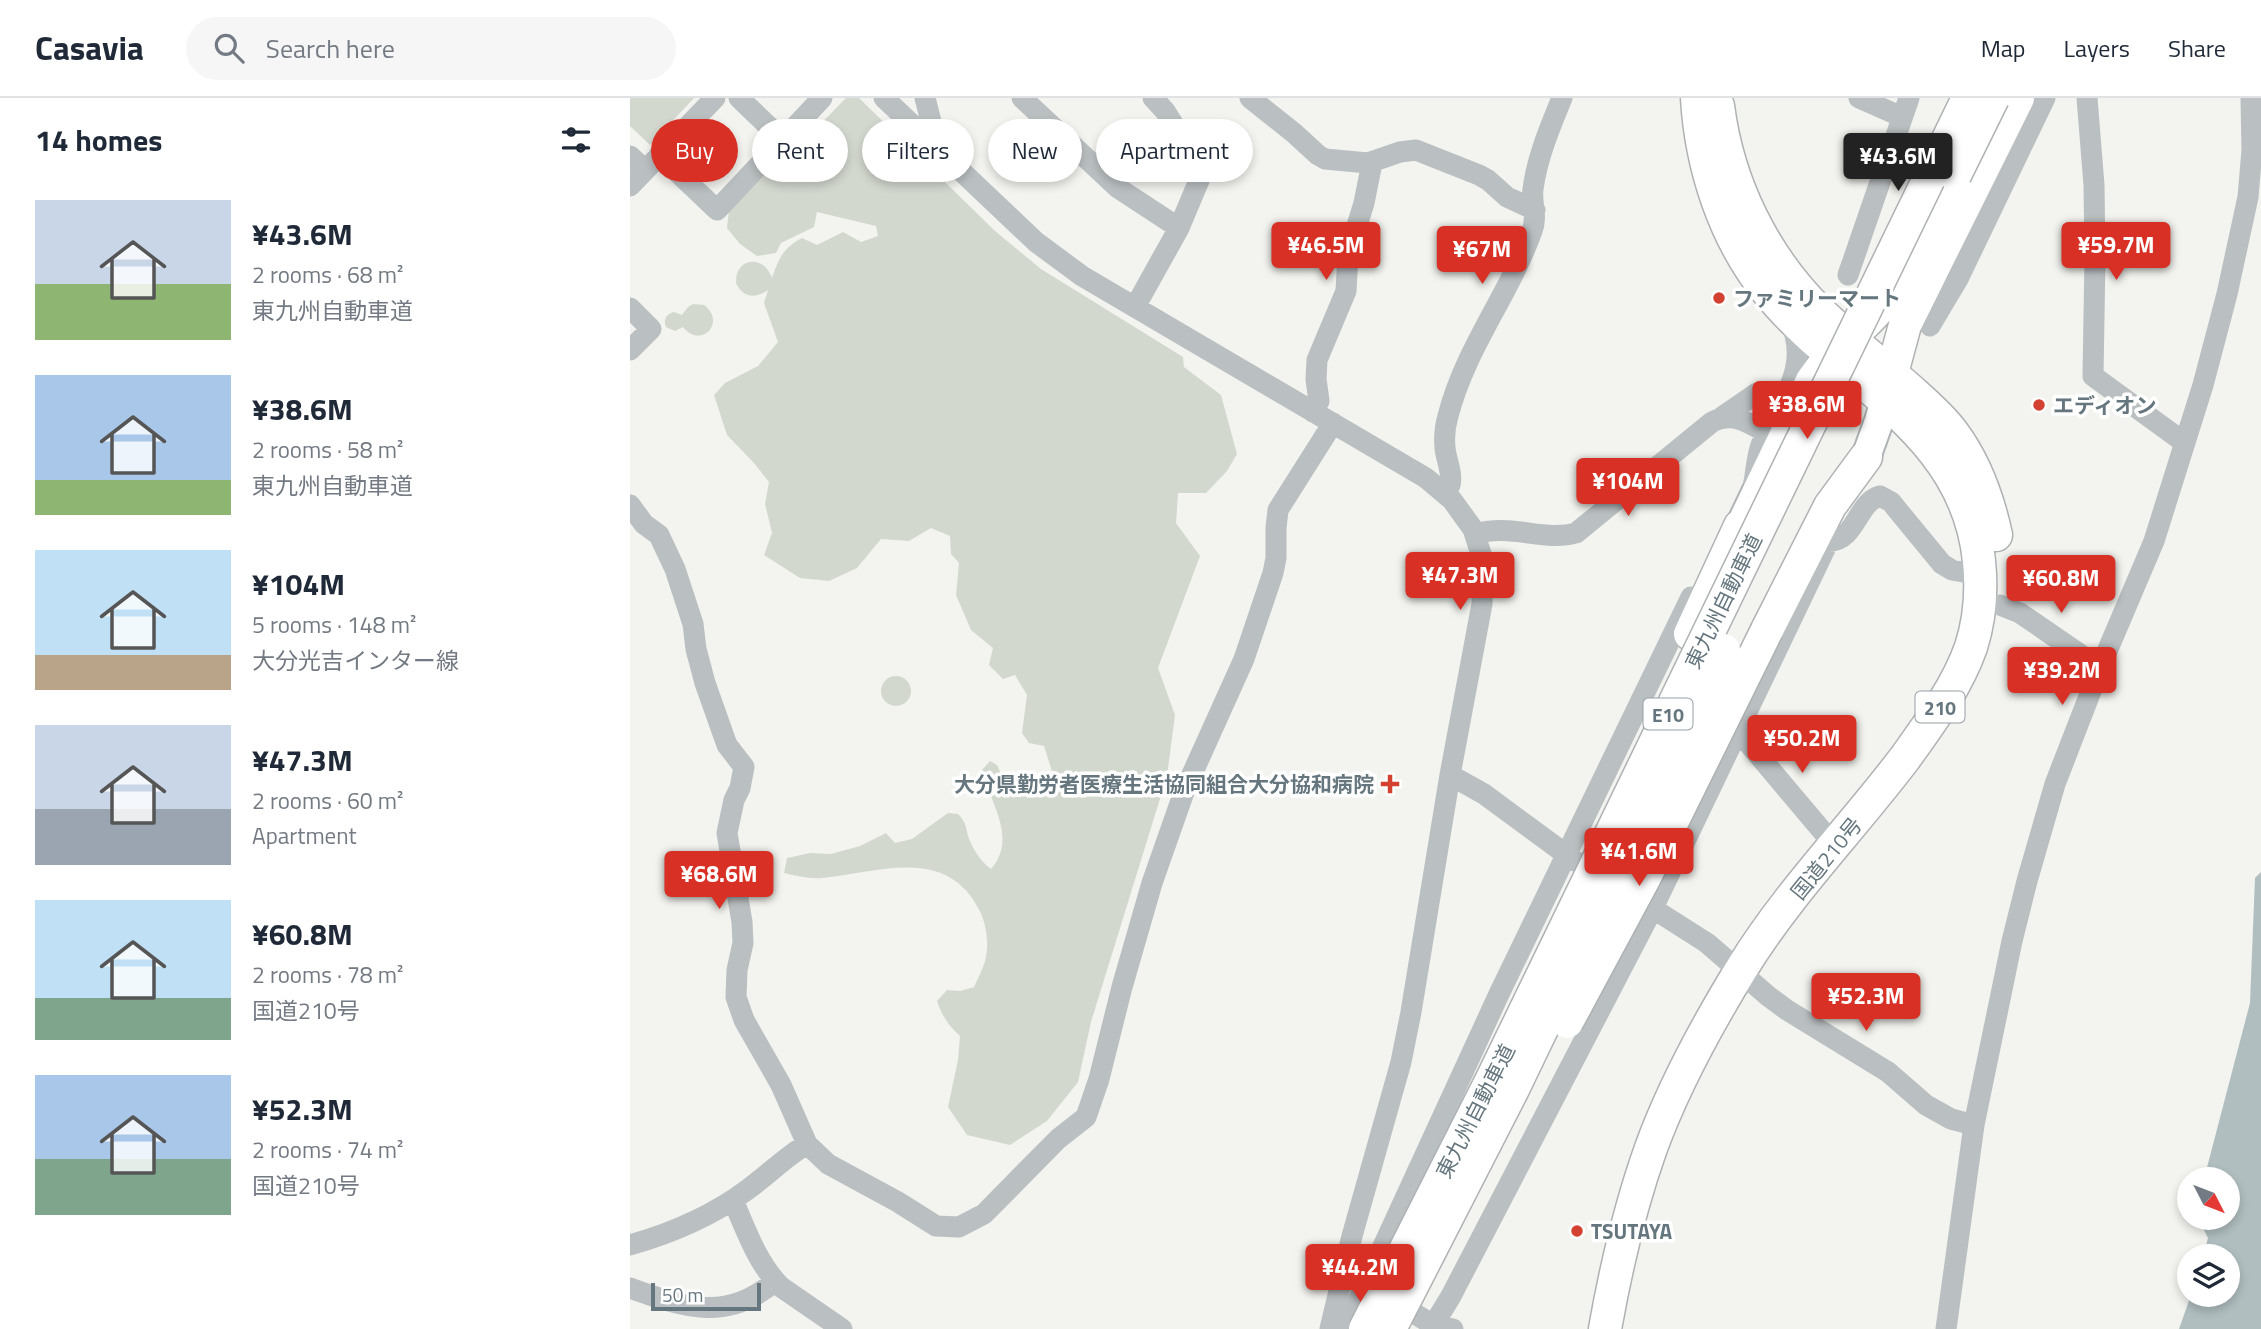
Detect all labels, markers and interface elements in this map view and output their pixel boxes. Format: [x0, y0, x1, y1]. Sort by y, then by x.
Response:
search box [186, 17, 676, 80]
text: Casavia [35, 23, 144, 73]
icon: search [210, 29, 248, 67]
text: Search here [266, 29, 395, 68]
text: Map [1981, 30, 2026, 66]
text: Layers [2064, 30, 2130, 66]
text: Share [2168, 30, 2226, 66]
text: 14 homes [35, 117, 162, 163]
chip: Buy [651, 119, 738, 182]
chip: Rent [752, 119, 848, 182]
chip: Filters [862, 119, 974, 182]
chip: New [988, 119, 1082, 182]
chip: Apartment [1096, 119, 1253, 182]
icon: filters [557, 121, 595, 159]
pin: ¥43.6M [1841, 134, 1955, 193]
text: ¥43.6M [1859, 138, 1937, 173]
text: ¥43.6M [252, 211, 353, 257]
pin: ¥46.5M [1269, 222, 1383, 282]
pin: ¥59.7M [2059, 222, 2173, 282]
pin: ¥67M [1441, 226, 1523, 286]
text: ¥46.5M [1287, 227, 1365, 262]
text: ¥59.7M [2077, 227, 2155, 262]
icon: home [91, 228, 175, 312]
text: ¥67M [1453, 231, 1511, 266]
text: 2 rooms · 68 m² [252, 257, 403, 292]
place label: ファミリーマート [1733, 282, 1901, 314]
marker: ファミリーマート [1711, 290, 1727, 306]
text: 東九州自動車道 [252, 293, 413, 328]
pin: ¥38.6M [1750, 382, 1864, 441]
text: ¥38.6M [252, 386, 353, 432]
text: ¥38.6M [1768, 386, 1846, 421]
place label: エディオン [2053, 389, 2157, 421]
marker: エディオン [2031, 397, 2047, 413]
icon: home [91, 403, 175, 487]
text: 2 rooms · 58 m² [252, 432, 403, 467]
pin: ¥104M [1579, 458, 1677, 518]
text: ¥104M [1592, 463, 1664, 498]
text: 東九州自動車道 [252, 468, 413, 503]
street label: 東九州自動車道 [1676, 528, 1770, 674]
pin: ¥47.3M [1403, 552, 1517, 612]
pin: ¥60.8M [2004, 556, 2118, 615]
text: ¥47.3M [1421, 557, 1499, 592]
text: ¥60.8M [2022, 560, 2100, 595]
text: ¥104M [252, 561, 345, 607]
icon: home [91, 578, 175, 662]
text: 5 rooms · 148 m² [252, 607, 416, 642]
text: 大分光吉インター線 [252, 643, 459, 678]
pin: ¥39.2M [2005, 648, 2119, 707]
text: ¥39.2M [2023, 652, 2101, 687]
road number: 210 [1916, 692, 1964, 722]
road number: E10 [1644, 698, 1692, 730]
pin: ¥50.2M [1745, 716, 1859, 775]
text: ¥50.2M [1763, 720, 1841, 755]
text: ¥47.3M [252, 737, 353, 783]
icon: home [91, 753, 175, 837]
place label: 大分県勤労者医療生活協同組合大分協和病院 [954, 768, 1374, 800]
marker: 大分県勤労者医療生活協同組合大分協和病院 [1380, 774, 1400, 794]
text: 2 rooms · 60 m² [252, 783, 403, 818]
street label: 国道210号 [1783, 810, 1869, 906]
text: Apartment [252, 818, 357, 853]
pin: ¥41.6M [1582, 828, 1696, 888]
text: ¥41.6M [1600, 833, 1678, 868]
pin: ¥68.6M [662, 852, 776, 911]
text: ¥68.6M [680, 856, 758, 891]
text: ¥60.8M [252, 911, 353, 957]
icon: home [91, 928, 175, 1012]
text: 2 rooms · 78 m² [252, 957, 403, 992]
pin: ¥52.3M [1809, 974, 1923, 1033]
text: ¥52.3M [1827, 978, 1905, 1013]
text: 国道210号 [252, 993, 360, 1028]
street label: 東九州自動車道 [1427, 1038, 1523, 1184]
text: ¥52.3M [252, 1086, 353, 1132]
icon: home [91, 1103, 175, 1187]
text: 2 rooms · 74 m² [252, 1132, 403, 1167]
north arrow [2177, 1167, 2240, 1230]
map controls [2177, 1167, 2240, 1307]
text: 国道210号 [252, 1168, 360, 1203]
place label: TSUTAYA [1591, 1215, 1673, 1247]
marker: TSUTAYA [1569, 1223, 1585, 1239]
pin: ¥44.2M [1303, 1244, 1417, 1304]
button: layers [2177, 1244, 2240, 1307]
text: ¥44.2M [1321, 1249, 1399, 1284]
scale bar [651, 1280, 761, 1312]
text: 50 m [662, 1280, 703, 1309]

